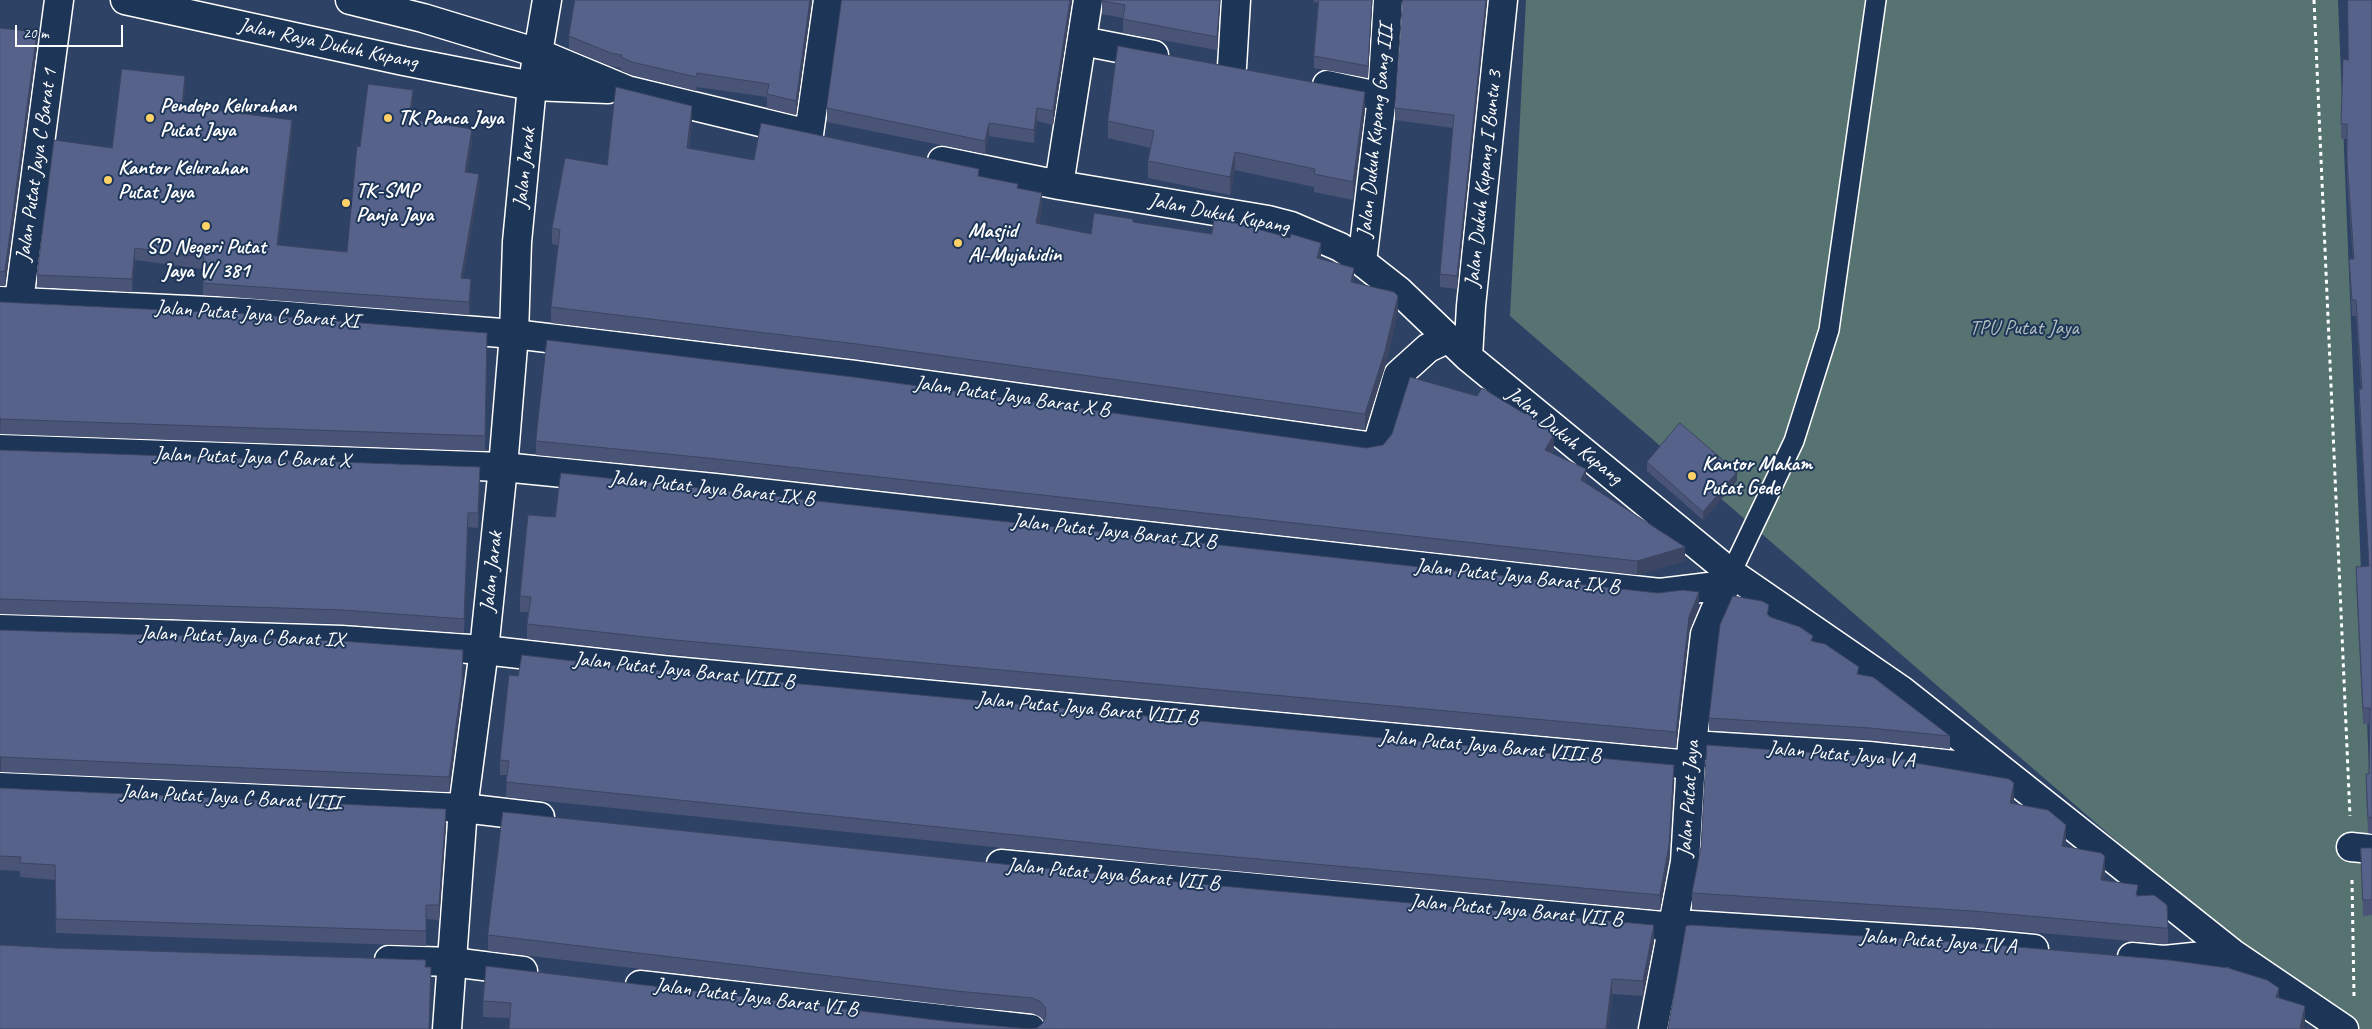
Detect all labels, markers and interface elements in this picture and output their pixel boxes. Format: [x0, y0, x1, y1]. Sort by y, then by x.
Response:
street label: Jalan Raya Dukuh Kupang [236, 13, 420, 75]
scale bar [18, 15, 125, 47]
street label: Jalan Dukuh Kupang Gang III [1352, 23, 1400, 239]
text: 20 m [23, 24, 49, 43]
street label: Jalan Putat Jaya C Barat 1 [11, 67, 63, 263]
street label: Jalan Dukuh Kupang I Buntu 3 [1460, 69, 1508, 289]
place label: Pendopo Kelurahan Putat Jaya [160, 93, 296, 143]
place label: TK Panca Jaya [398, 105, 504, 131]
marker: Pendopo Kelurahan Putat Jaya [144, 112, 156, 124]
marker: TK Panca Jaya [382, 112, 394, 124]
street label: Jalan Jarak [508, 126, 542, 210]
place label: Kantor Kelurahan Putat Jaya [118, 155, 248, 205]
marker: Kantor Kelurahan Putat Jaya [102, 174, 114, 186]
place label: TK-SMP Panja Jaya [356, 178, 433, 228]
street label: Jalan Dukuh Kupang [1147, 188, 1291, 240]
marker: TK-SMP Panja Jaya [340, 197, 352, 209]
place label: Masjid Al-Mujahidin [968, 218, 1061, 268]
marker: SD Negeri Putat Jaya V/ 381 [200, 220, 212, 232]
place label: SD Negeri Putat Jaya V/ 381 [146, 234, 266, 284]
marker: Masjid Al-Mujahidin [952, 237, 964, 249]
street label: Jalan Putat Jaya C Barat XI [154, 295, 360, 335]
park label: TPU Putat Jaya [1969, 315, 2079, 341]
street label: Jalan Putat Jaya Barat X B [913, 371, 1111, 423]
street label: Jalan Dukuh Kupang [1501, 381, 1627, 491]
street label: Jalan Putat Jaya C Barat X [154, 442, 350, 474]
place label: Kantor Makam Putat Gede [1702, 451, 1812, 501]
street label: Jalan Putat Jaya Barat IX B [608, 466, 816, 512]
marker: Kantor Makam Putat Gede [1686, 470, 1698, 482]
street label: Jalan Putat Jaya Barat IX B [1010, 509, 1218, 555]
street label: Jalan Jarak [475, 530, 509, 614]
street label: Jalan Putat Jaya Barat IX B [1413, 554, 1621, 600]
street label: Jalan Putat Jaya C Barat IX [139, 621, 345, 653]
street label: Jalan Putat Jaya Barat VIII B [572, 647, 796, 695]
street label: Jalan Putat Jaya Barat VIII B [975, 687, 1199, 731]
street label: Jalan Putat Jaya Barat VIII B [1378, 725, 1602, 769]
street label: Jalan Putat Jaya V A [1766, 736, 1916, 774]
street label: Jalan Putat Jaya [1672, 740, 1706, 858]
street label: Jalan Putat Jaya C Barat VIII [120, 780, 342, 816]
street label: Jalan Putat Jaya Barat VII B [1006, 853, 1220, 897]
street label: Jalan Putat Jaya Barat VII B [1409, 889, 1623, 933]
street label: Jalan Putat Jaya IV A [1859, 924, 2017, 960]
street label: Jalan Putat Jaya Barat VI B [653, 973, 859, 1023]

